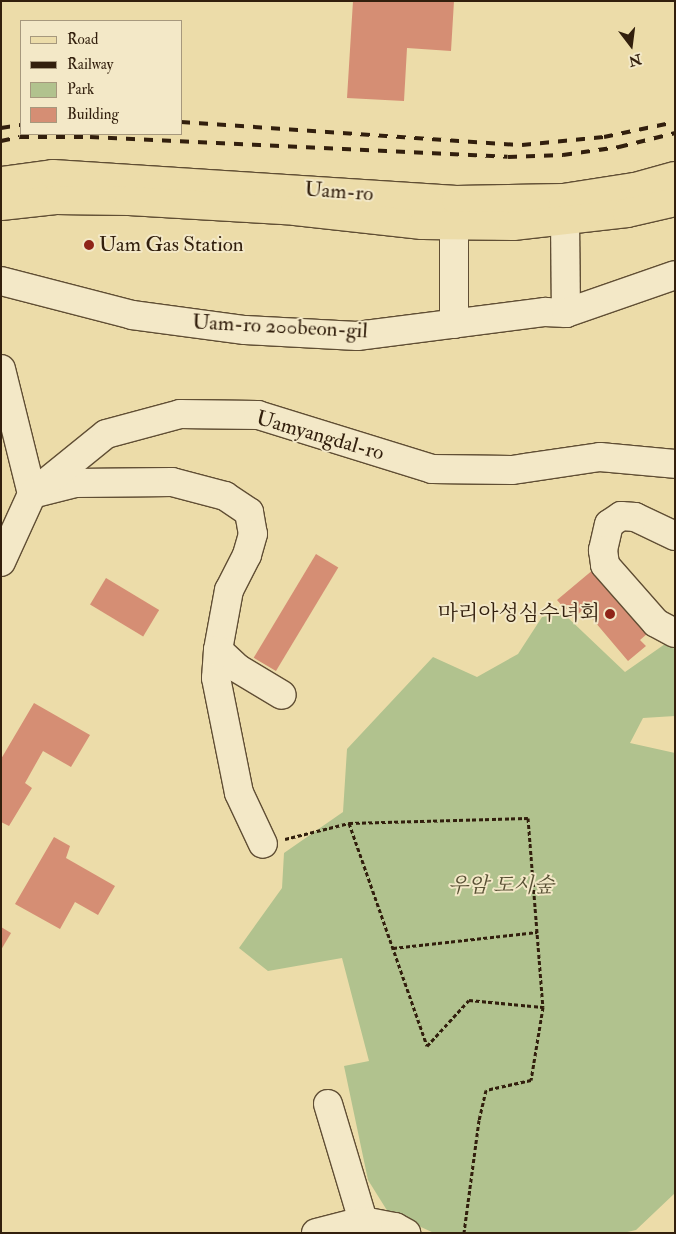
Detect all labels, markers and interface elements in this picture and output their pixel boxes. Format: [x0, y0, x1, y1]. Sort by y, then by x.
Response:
legend [20, 20, 182, 135]
north arrow [606, 20, 656, 70]
text: Road [67, 30, 98, 49]
text: N [627, 50, 643, 70]
text: Railway [67, 55, 113, 74]
text: Park [67, 80, 94, 99]
text: Building [67, 105, 119, 124]
street label: Uam-ro [304, 177, 374, 207]
place label: Uam Gas Station [99, 232, 244, 258]
marker: Uam Gas Station [83, 239, 95, 251]
street label: Uam-ro 200beon-gil [192, 310, 368, 344]
street label: Uamyangdal-ro [253, 406, 387, 466]
place label: 마리아성심수녀회 [438, 601, 600, 627]
marker: 마리아성심수녀회 [604, 608, 616, 620]
park label: 우암 도시숲 [448, 873, 554, 899]

